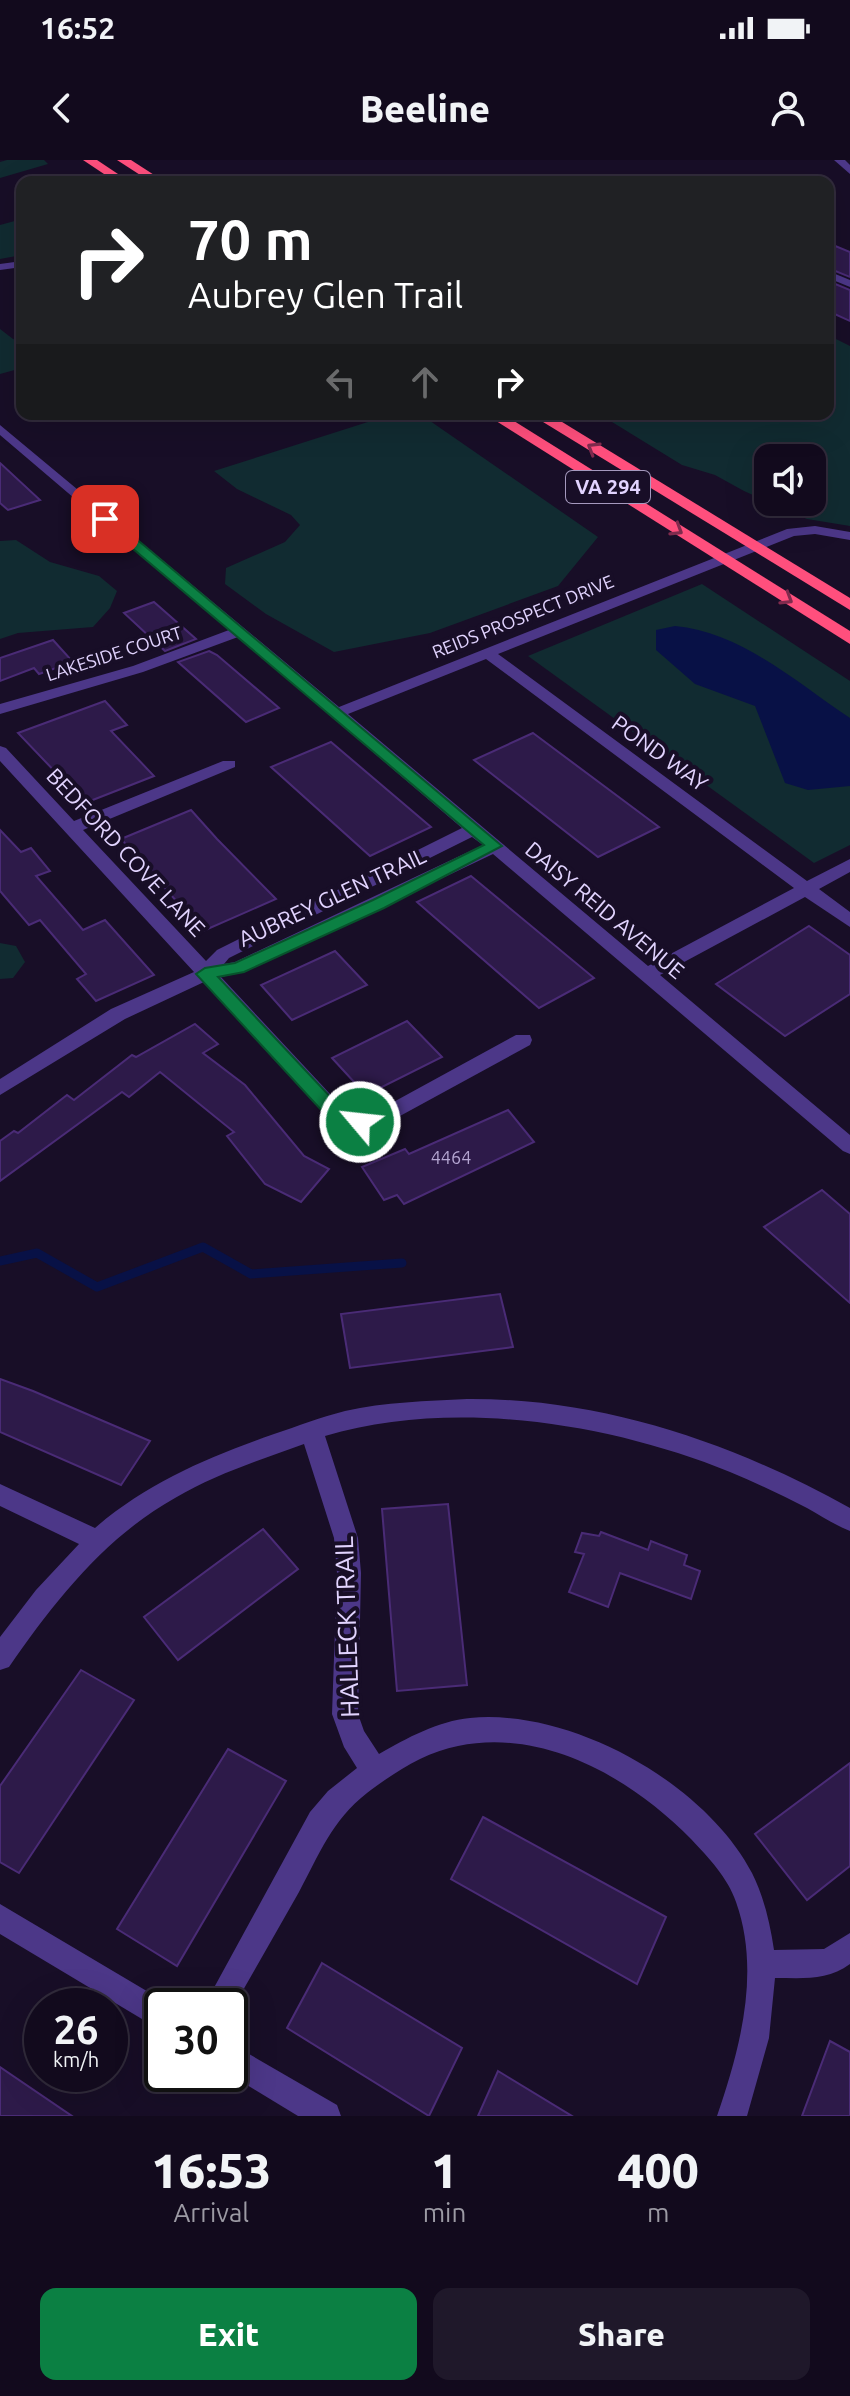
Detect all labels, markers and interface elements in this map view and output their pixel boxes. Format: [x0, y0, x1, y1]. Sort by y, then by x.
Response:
text: 16:52 [40, 11, 115, 45]
icon: back [40, 86, 84, 130]
icon: person [766, 86, 810, 130]
text: Beeline [360, 88, 490, 129]
icon: right [56, 208, 160, 312]
text: 70 m [188, 208, 313, 271]
text: Aubrey Glen Trail [188, 274, 463, 315]
icon: left [319, 360, 363, 404]
icon: ahead [403, 360, 447, 404]
icon: right [487, 360, 531, 404]
one-way arrow [587, 442, 602, 457]
map controls [754, 444, 826, 516]
button: sound [754, 444, 826, 516]
road number: VA 294 [566, 471, 650, 503]
pin [71, 485, 139, 553]
icon: arrive [83, 497, 127, 541]
one-way arrow [668, 520, 683, 535]
street label: REIDS PROSPECT DRIVE [429, 571, 616, 662]
one-way arrow [778, 589, 793, 604]
street label: LAKESIDE COURT [43, 622, 184, 684]
street label: POND WAY [608, 710, 713, 796]
street label: BEDFORD COVE LANE [42, 763, 211, 941]
street label: DAISY REID AVENUE [521, 836, 690, 983]
street label: AUBREY GLEN TRAIL [234, 842, 429, 951]
position arrow [318, 1080, 402, 1164]
house number: 4464 [431, 1147, 471, 1167]
street label: HALLECK TRAIL [329, 1536, 364, 1718]
speed limit sign: 30 [144, 1988, 248, 2092]
text: 26 [53, 2007, 99, 2052]
text: km/h [53, 2048, 99, 2071]
text: 16:53 [151, 2143, 271, 2197]
text: 1 [431, 2143, 458, 2197]
text: 400 [618, 2143, 699, 2197]
text: Arrival [173, 2198, 249, 2227]
text: min [423, 2198, 466, 2227]
text: m [647, 2198, 669, 2227]
button: Exit [40, 2288, 417, 2380]
button: Share [433, 2288, 810, 2380]

